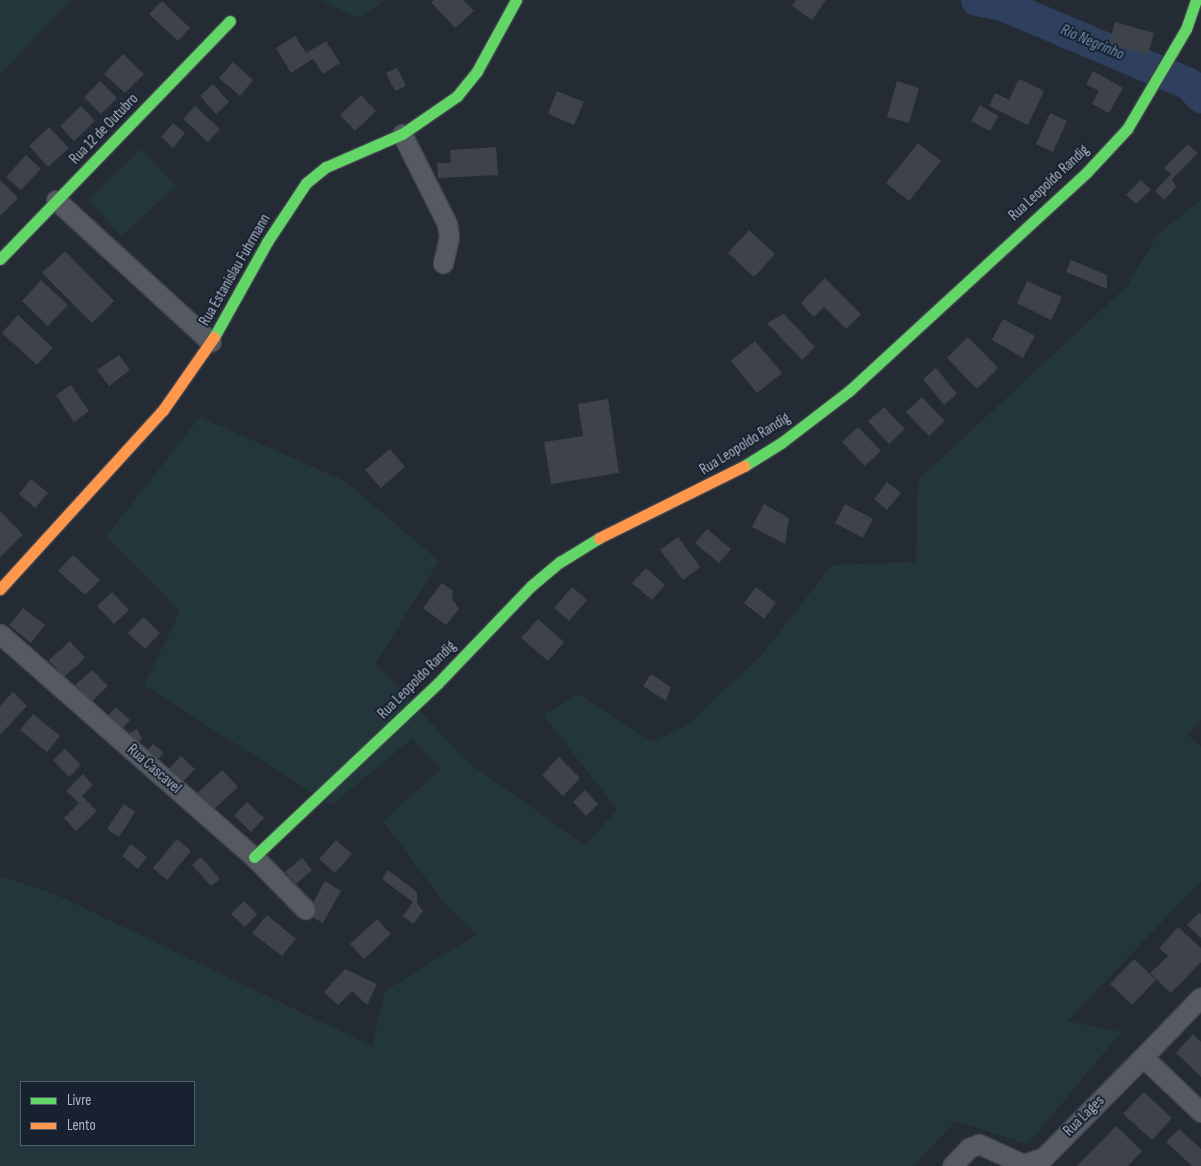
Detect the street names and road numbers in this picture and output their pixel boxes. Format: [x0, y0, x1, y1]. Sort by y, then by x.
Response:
street label: Rua 12 de Outubro [66, 90, 142, 168]
street label: Rua Leopoldo Randig [1005, 141, 1093, 225]
street label: Rua Estanislau Fuhrmann [196, 211, 274, 329]
street label: Rua Leopoldo Randig [697, 409, 793, 479]
street label: Rua Leopoldo Randig [374, 637, 460, 723]
street label: Rua Cascavel [123, 741, 185, 797]
street label: Rua Lages [1060, 1092, 1108, 1140]

